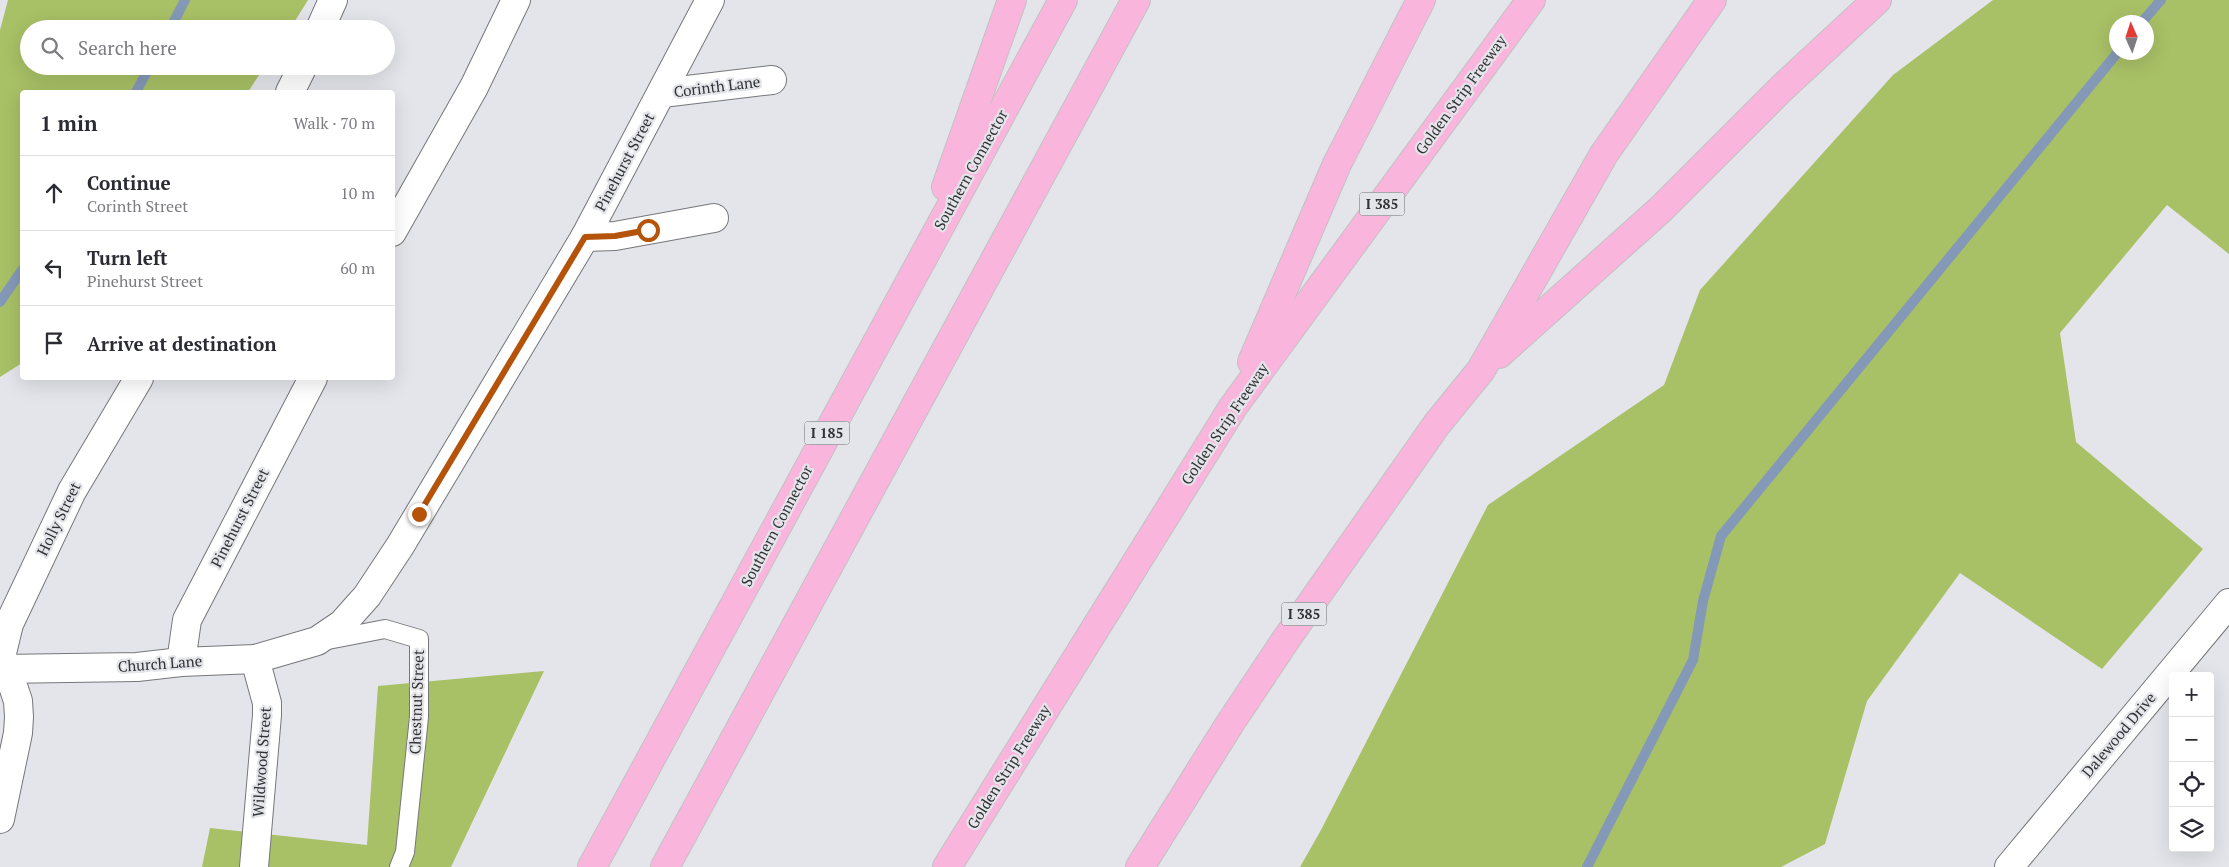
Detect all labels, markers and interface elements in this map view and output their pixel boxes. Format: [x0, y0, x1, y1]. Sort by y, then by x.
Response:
north arrow [2109, 15, 2154, 60]
search box [20, 20, 395, 75]
street label: Golden Strip Freeway [1410, 30, 1510, 158]
icon: search [38, 34, 66, 62]
text: Search here [78, 35, 177, 60]
street label: Corinth Lane [672, 71, 761, 101]
street label: Southern Connector [929, 106, 1012, 233]
street label: Pinehurst Street [590, 108, 659, 214]
text: 1 min [40, 109, 97, 137]
text: Walk · 70 m [294, 112, 375, 134]
text: Continue [87, 170, 171, 195]
icon: ahead [40, 179, 68, 207]
text: 10 m [340, 182, 375, 204]
road number: I 385 [1360, 192, 1404, 215]
text: Corinth Street [87, 195, 188, 217]
route start [637, 219, 660, 242]
text: Turn left [87, 245, 168, 270]
icon: left [40, 254, 68, 282]
text: 60 m [340, 257, 375, 279]
text: Pinehurst Street [87, 270, 203, 292]
icon: arrive [40, 329, 68, 357]
text: Arrive at destination [87, 331, 276, 356]
street label: Golden Strip Freeway [1176, 358, 1273, 488]
road number: I 185 [804, 422, 850, 444]
street label: Southern Connector [736, 461, 817, 590]
street label: Pinehurst Street [205, 464, 273, 571]
street label: Holly Street [32, 478, 85, 559]
route end [408, 503, 431, 526]
road number: I 385 [1282, 602, 1326, 626]
street label: Chestnut Street [404, 649, 428, 755]
street label: Church Lane [117, 650, 203, 676]
map controls [2169, 672, 2214, 852]
button: + [2169, 672, 2214, 717]
street label: Dalewood Drive [2077, 688, 2160, 781]
street label: Golden Strip Freeway [962, 700, 1055, 832]
street label: Wildwood Street [247, 706, 275, 818]
button: − [2169, 717, 2214, 762]
button: locate [2169, 762, 2214, 807]
button: layers [2169, 807, 2214, 852]

